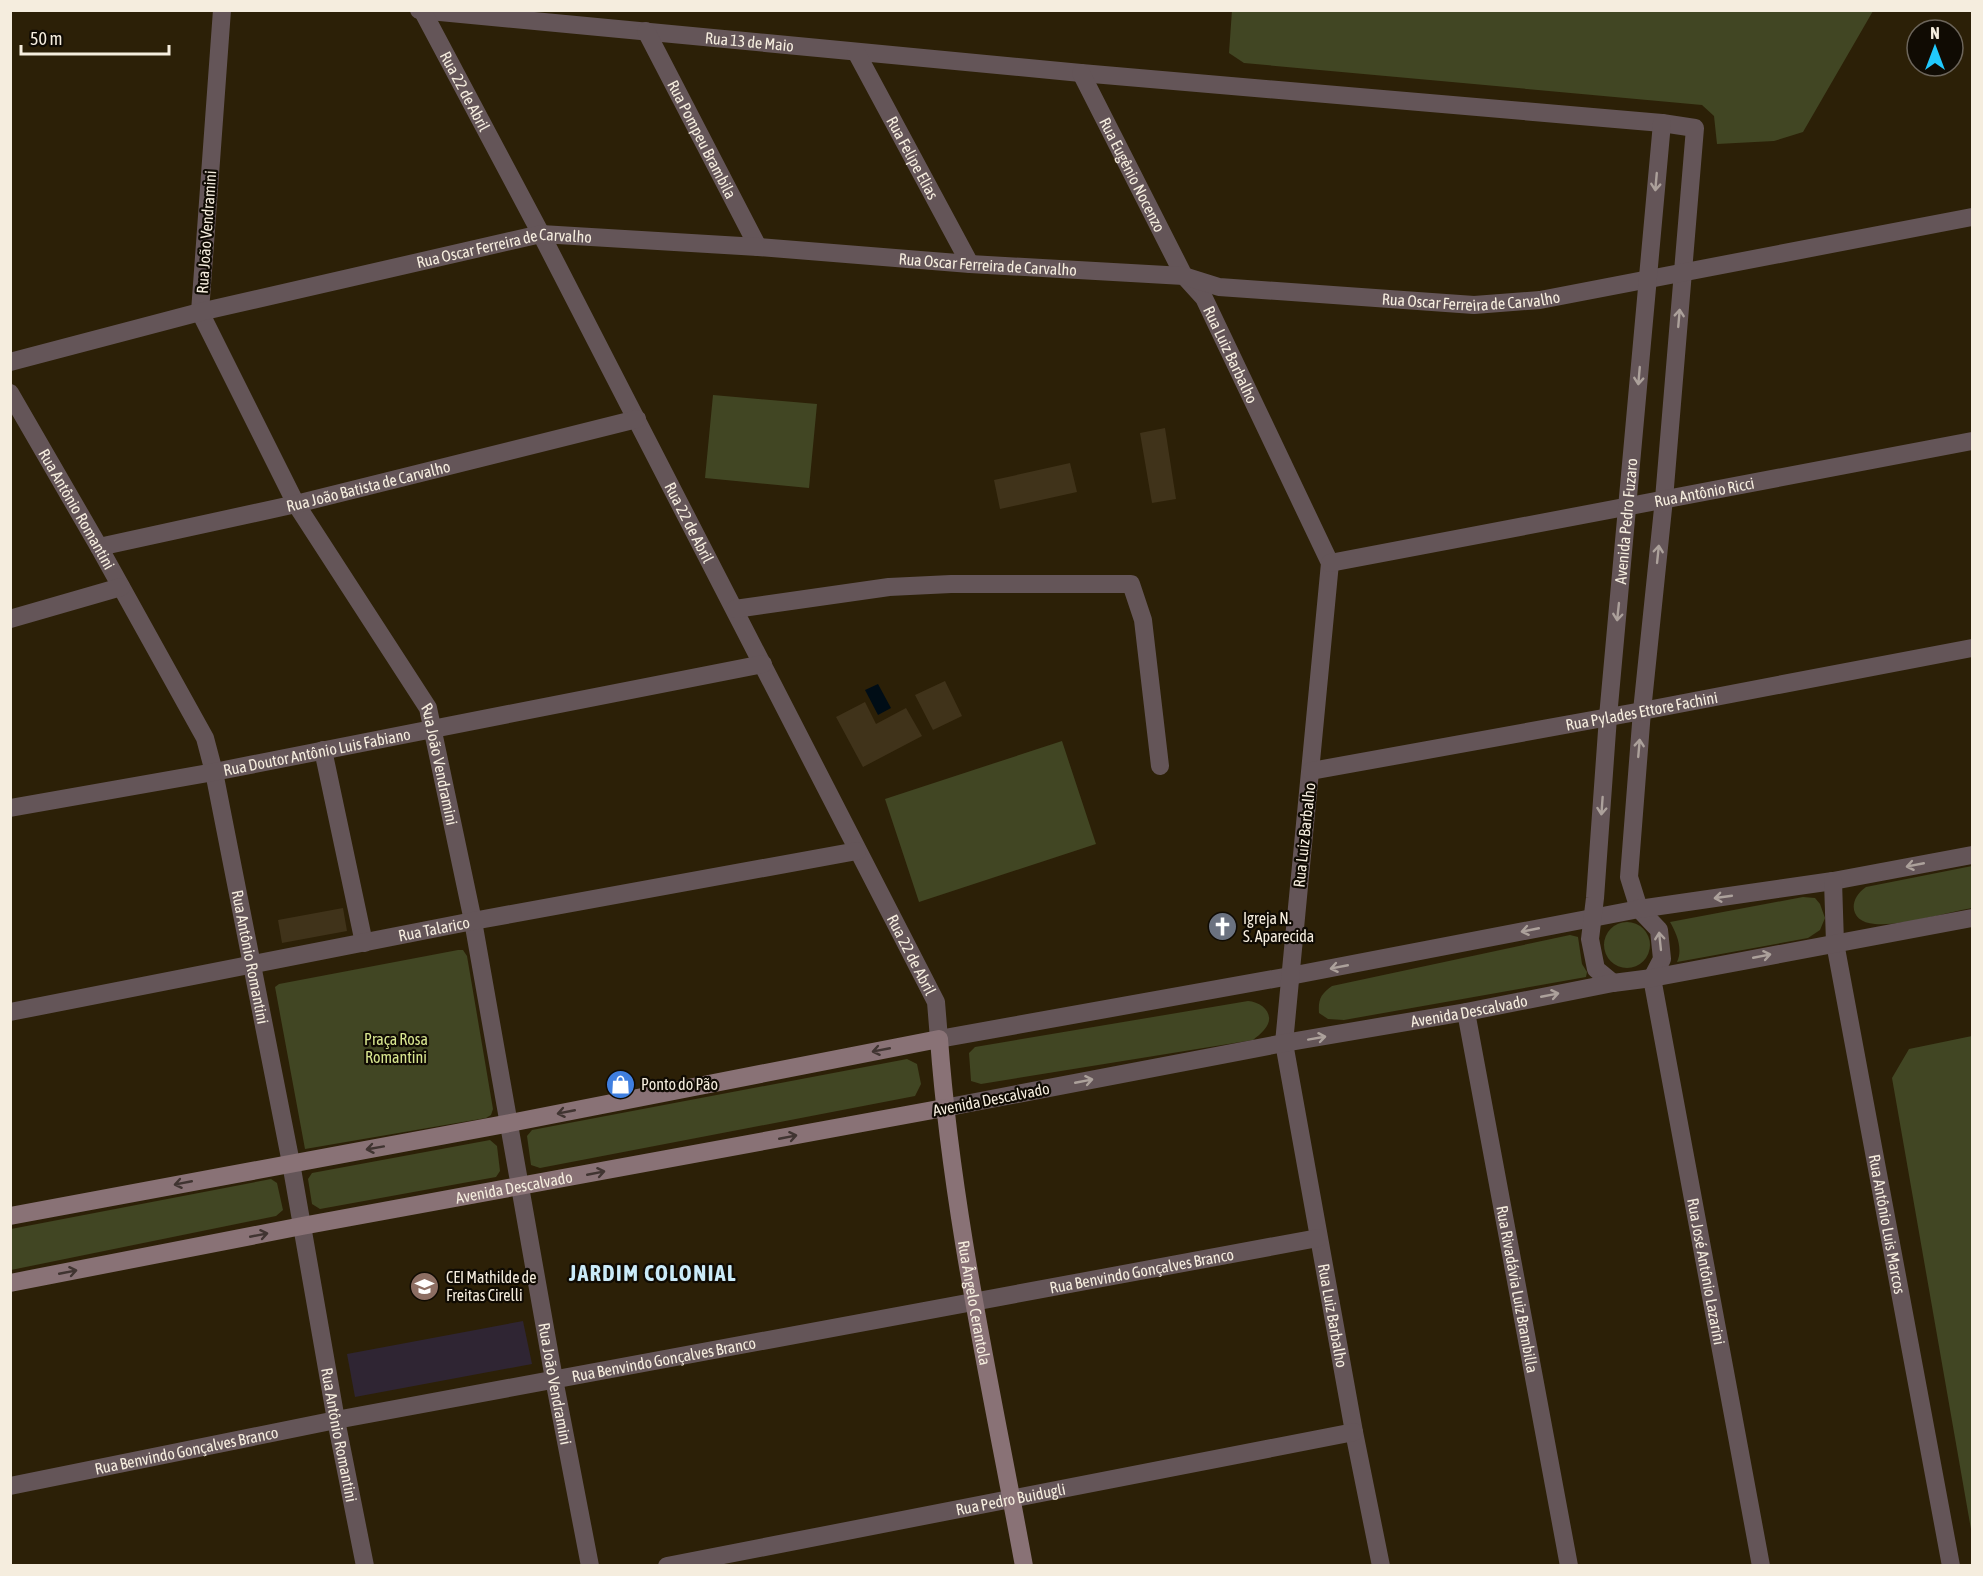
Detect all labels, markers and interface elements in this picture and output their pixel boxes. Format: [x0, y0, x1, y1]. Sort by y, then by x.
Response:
scale bar [21, 18, 170, 56]
north arrow [1905, 18, 1965, 78]
text: N [1930, 24, 1940, 42]
text: 50 m [30, 28, 62, 49]
street label: Rua 13 de Maio [704, 28, 795, 55]
street label: Rua 22 de Abril [437, 48, 494, 135]
street label: Rua Pompeu Brambila [664, 77, 740, 202]
street label: Rua Felipe Elias [883, 113, 943, 203]
street label: Rua Eugênio Nocenzo [1096, 114, 1169, 235]
street label: Rua João Vendramini [193, 170, 219, 294]
one-way arrow [1650, 171, 1661, 191]
street label: Rua Oscar Ferreira de Carvalho [415, 225, 592, 271]
street label: Rua Oscar Ferreira de Carvalho [898, 249, 1077, 279]
street label: Rua Oscar Ferreira de Carvalho [1381, 287, 1561, 314]
street label: Rua Luiz Barbalho [1200, 303, 1262, 406]
one-way arrow [1674, 308, 1685, 328]
one-way arrow [1633, 365, 1644, 385]
street label: Rua Antônio Romantini [35, 446, 119, 573]
street label: Rua João Batista de Carvalho [284, 457, 452, 515]
street label: Avenida Pedro Fuzaro [1611, 457, 1640, 585]
street label: Rua Antônio Ricci [1653, 474, 1756, 510]
street label: Rua 22 de Abril [661, 479, 718, 566]
one-way arrow [1653, 544, 1664, 564]
one-way arrow [1612, 601, 1623, 621]
street label: Rua Pylades Ettore Fachini [1564, 688, 1719, 734]
street label: Rua João Vendramini [418, 699, 461, 827]
street label: Rua Doutor Antônio Luis Fabiano [222, 725, 412, 779]
one-way arrow [1634, 738, 1645, 758]
street label: Rua Luiz Barbalho [1290, 782, 1318, 888]
one-way arrow [1596, 796, 1607, 816]
one-way arrow [1906, 860, 1925, 871]
street label: Rua Antônio Romantini [228, 888, 272, 1026]
one-way arrow [1713, 891, 1733, 902]
place label: Igreja N. S. Aparecida [1243, 909, 1314, 946]
street label: Rua 22 de Abril [884, 911, 940, 998]
church icon: Igreja N. S. Aparecida [1206, 911, 1238, 943]
street label: Rua Talarico [397, 913, 471, 944]
one-way arrow [1521, 925, 1541, 936]
one-way arrow [1654, 931, 1665, 951]
one-way arrow [1752, 950, 1772, 961]
one-way arrow [1330, 962, 1349, 973]
one-way arrow [1540, 989, 1559, 1000]
street label: Avenida Descalvado [1409, 991, 1529, 1030]
park label: Praça Rosa Romantini [364, 1030, 428, 1066]
one-way arrow [1306, 1032, 1326, 1043]
one-way arrow [872, 1045, 892, 1056]
shop icon: Ponto do Pão [604, 1068, 636, 1100]
place label: Ponto do Pão [641, 1075, 718, 1093]
one-way arrow [1074, 1076, 1093, 1087]
street label: Avenida Descalvado [931, 1079, 1051, 1119]
one-way arrow [557, 1107, 577, 1118]
one-way arrow [777, 1131, 797, 1142]
one-way arrow [365, 1142, 385, 1153]
street label: Rua Antônio Luis Marcos [1866, 1153, 1909, 1296]
street label: Avenida Descalvado [454, 1167, 574, 1207]
one-way arrow [586, 1167, 605, 1178]
one-way arrow [174, 1178, 193, 1189]
street label: Rua José Antônio Lazarini [1684, 1197, 1729, 1346]
street label: Rua Rivadávia Luiz Brambilla [1493, 1204, 1542, 1374]
one-way arrow [249, 1229, 269, 1240]
street label: Rua Ângelo Cerantola [955, 1239, 995, 1367]
street label: Rua Benvindo Gonçalves Branco [1048, 1245, 1235, 1297]
district label: JARDIM COLONIAL [568, 1260, 737, 1286]
street label: Rua Luiz Barbalho [1315, 1262, 1351, 1369]
one-way arrow [58, 1266, 77, 1277]
place label: CEI Mathilde de Freitas Cirelli [446, 1268, 536, 1304]
school or university icon: CEI Mathilde de Freitas Cirelli [409, 1270, 441, 1302]
street label: Rua João Vendramini [535, 1321, 575, 1446]
street label: Rua Benvindo Gonçalves Branco [570, 1333, 757, 1385]
street label: Rua Antônio Romantini [318, 1366, 361, 1503]
street label: Rua Benvindo Gonçalves Branco [93, 1423, 280, 1478]
street label: Rua Pedro Buidugli [954, 1479, 1067, 1519]

